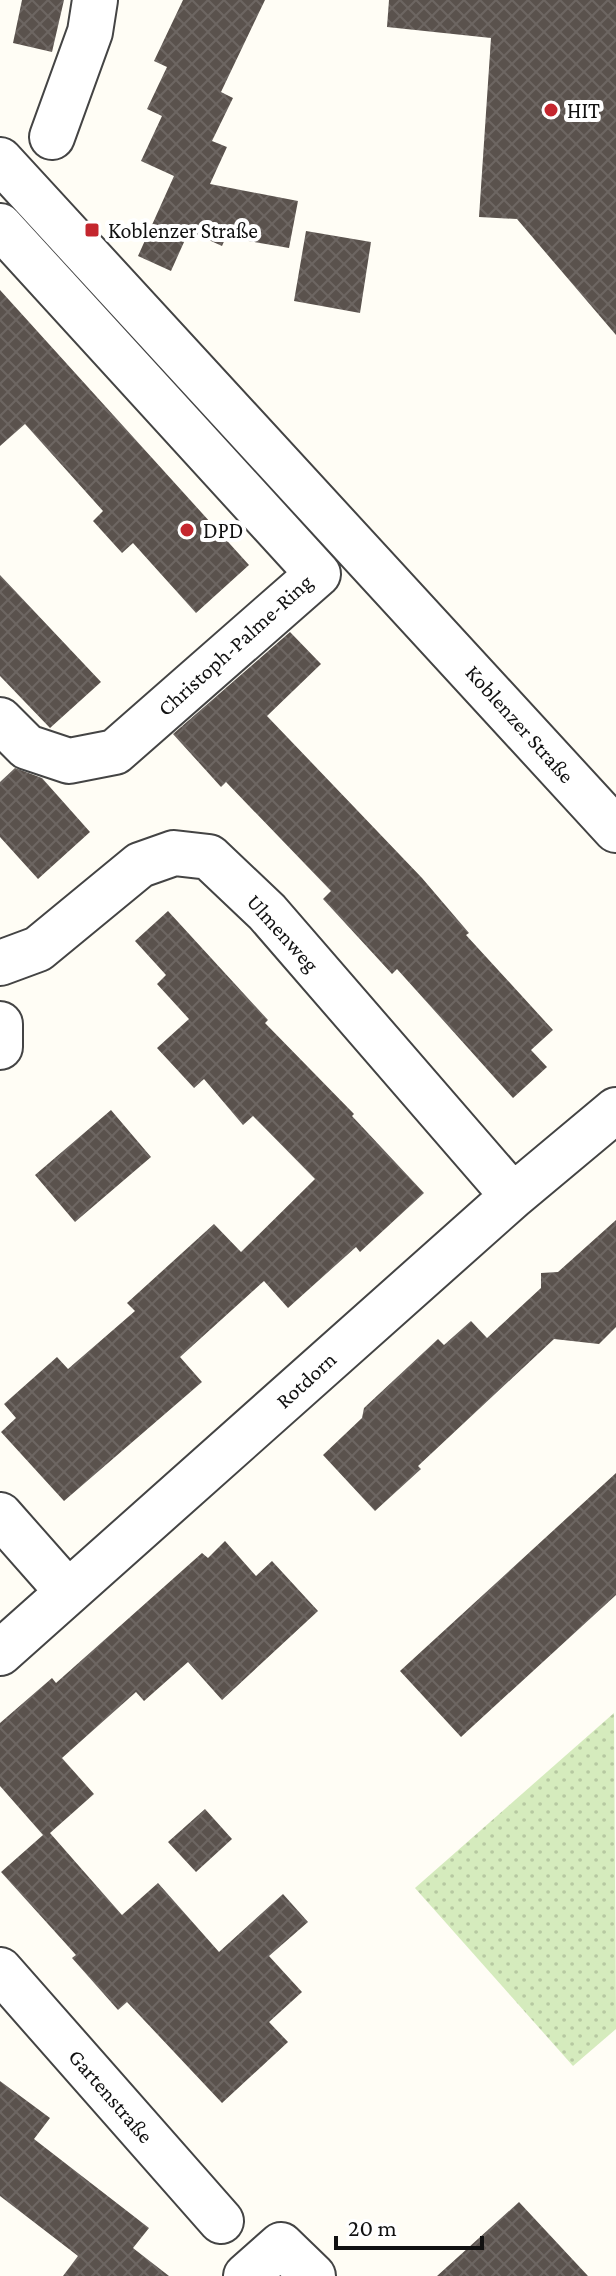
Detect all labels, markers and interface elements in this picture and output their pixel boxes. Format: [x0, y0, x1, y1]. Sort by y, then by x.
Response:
place label: HIT [567, 98, 600, 123]
marker: HIT [542, 101, 560, 119]
place label: Koblenzer Straße [108, 218, 258, 243]
marker: Koblenzer Straße [83, 221, 101, 239]
place label: DPD [203, 518, 243, 543]
marker: DPD [178, 521, 196, 539]
street label: Christoph-Palme-Ring [153, 569, 318, 721]
street label: Koblenzer Straße [461, 660, 579, 788]
street label: Ulmenweg [242, 889, 324, 977]
street label: Rotdorn [271, 1346, 341, 1413]
street label: Gartenstraße [64, 2044, 158, 2148]
scale bar [336, 2200, 482, 2250]
text: 20 m [348, 2214, 397, 2241]

